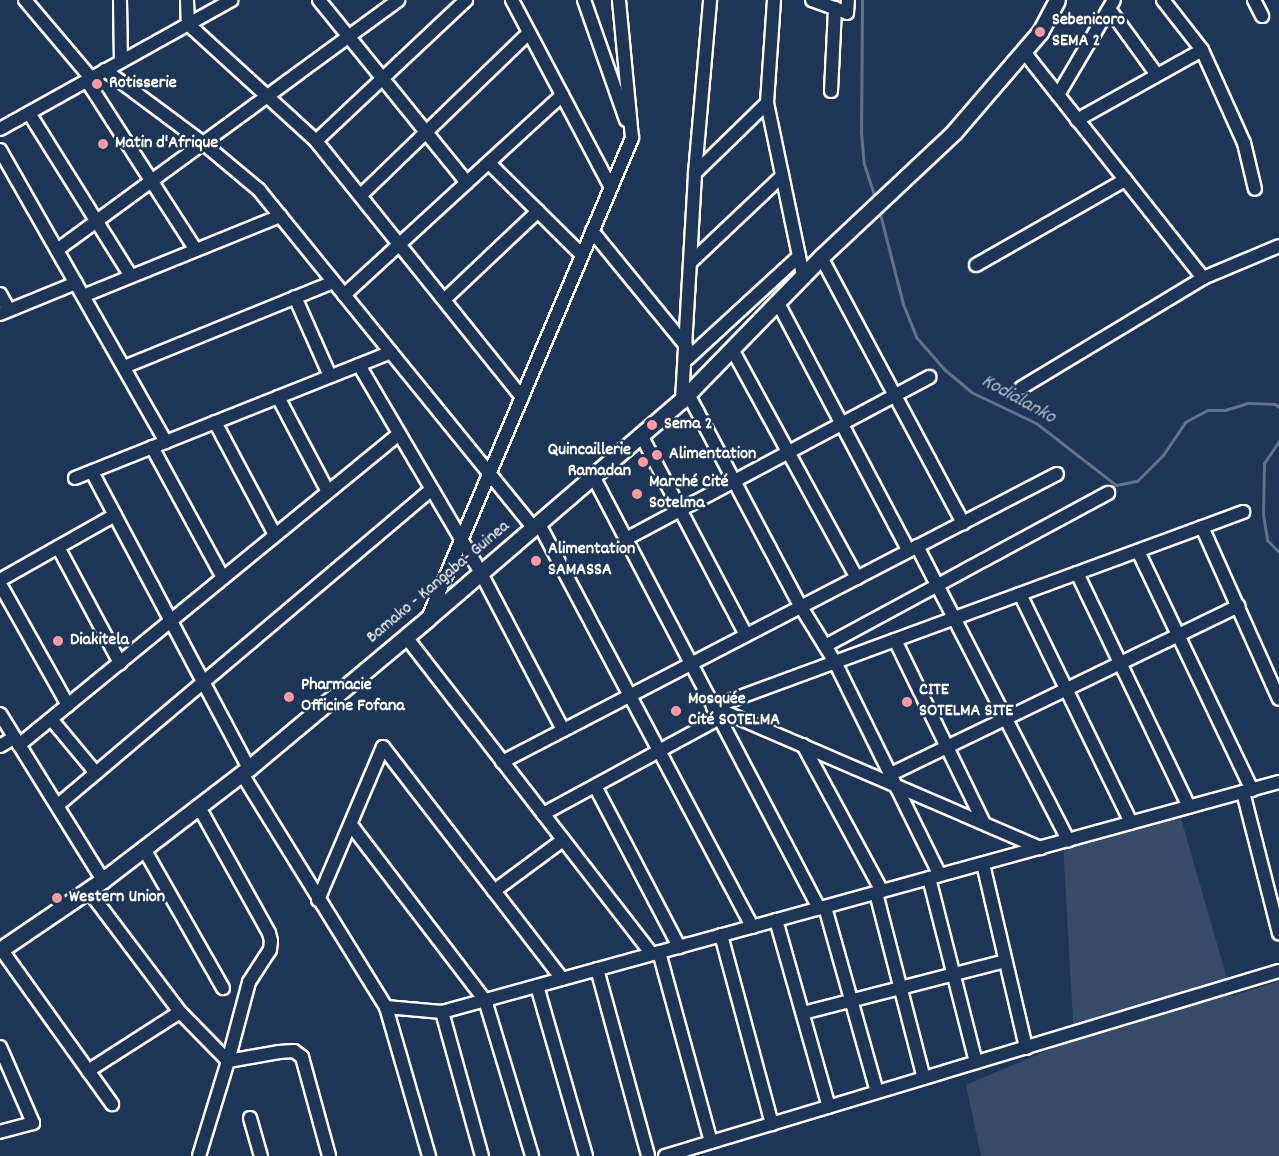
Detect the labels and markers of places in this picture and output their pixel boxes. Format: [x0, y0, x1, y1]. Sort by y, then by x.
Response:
place label: Sebenicoro SEMA 2 [1052, 11, 1125, 54]
marker: Sebenicoro SEMA 2 [1033, 25, 1047, 39]
place label: Rotisserie [109, 73, 177, 95]
marker: Rotisserie [90, 77, 104, 91]
place label: Matin d'Afrique [115, 133, 218, 155]
marker: Matin d'Afrique [96, 137, 110, 151]
place label: Sema 2 [664, 414, 713, 436]
marker: Sema 2 [645, 418, 659, 432]
place label: Quincaillerie Ramadan [548, 441, 631, 484]
place label: Alimentation [669, 444, 756, 466]
marker: Alimentation [650, 448, 664, 462]
marker: Quincaillerie Ramadan [636, 455, 650, 469]
place label: Marché Cité Sotelma [649, 473, 729, 516]
marker: Marché Cité Sotelma [630, 487, 644, 501]
place label: Alimentation SAMASSA [548, 540, 635, 582]
marker: Alimentation SAMASSA [529, 554, 543, 568]
place label: Diakitela [70, 630, 129, 652]
marker: Diakitela [51, 634, 65, 648]
place label: Pharmacie Officine Fofana [301, 676, 405, 718]
place label: CITE SOTELMA SITE [919, 681, 1013, 724]
marker: Pharmacie Officine Fofana [282, 690, 296, 704]
place label: Mosquée Cité SOTELMA [688, 690, 780, 732]
marker: CITE SOTELMA SITE [900, 695, 914, 709]
marker: Mosquée Cité SOTELMA [669, 704, 683, 718]
place label: Western Union [69, 887, 165, 909]
marker: Western Union [50, 891, 64, 905]

